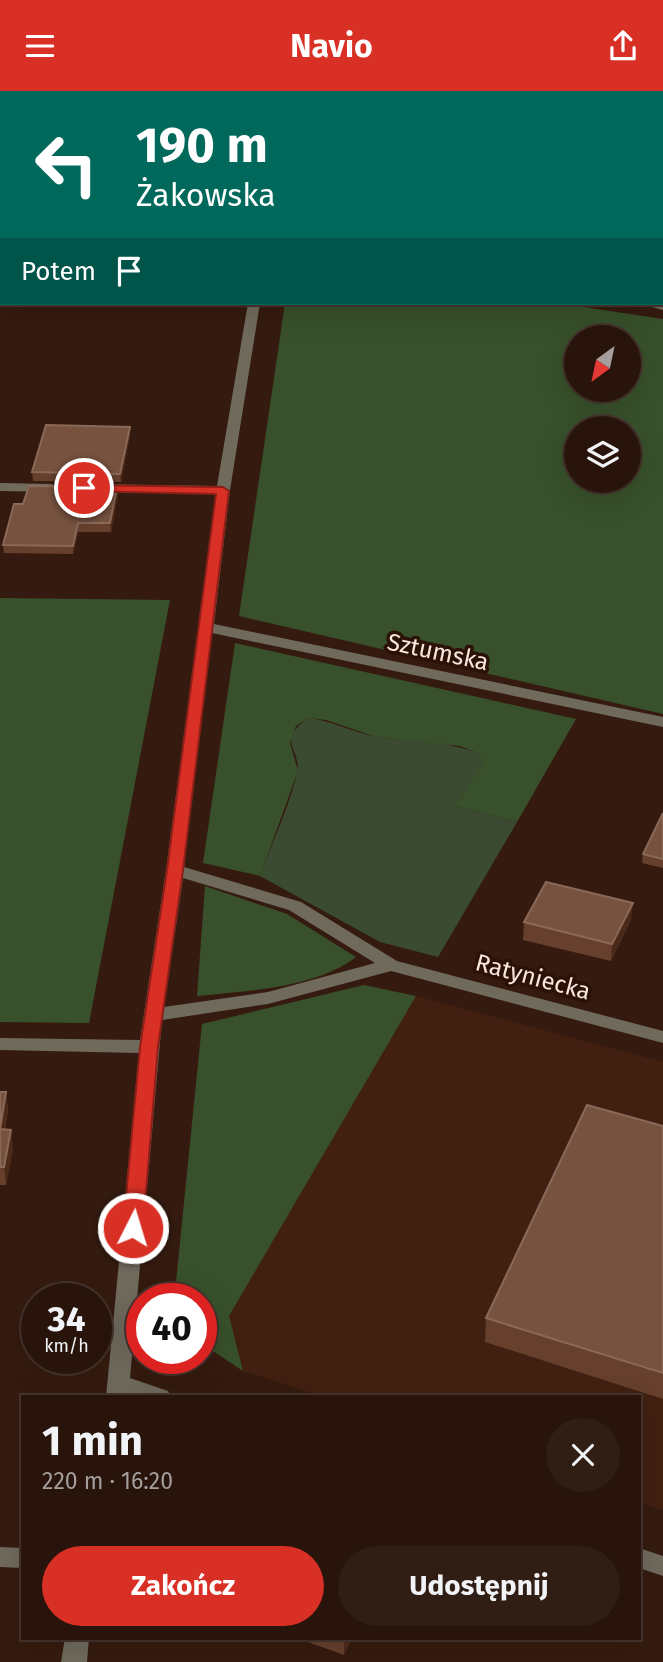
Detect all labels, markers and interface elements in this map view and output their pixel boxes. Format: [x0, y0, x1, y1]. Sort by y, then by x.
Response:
icon: menu [21, 27, 59, 65]
text: Navio [290, 27, 373, 65]
icon: share [604, 27, 642, 65]
text: 190 m [136, 116, 268, 175]
icon: left [21, 119, 112, 210]
text: Żakowska [136, 176, 276, 214]
icon: arrive [110, 252, 148, 290]
text: Potem [21, 256, 96, 287]
north arrow [564, 325, 640, 403]
map controls [564, 325, 641, 493]
button: layers [564, 416, 641, 493]
pin [54, 458, 114, 518]
icon: arrive [65, 469, 103, 507]
street label: Sztumska [385, 628, 491, 676]
street label: Ratyniecka [472, 948, 594, 1006]
position arrow [96, 1191, 170, 1265]
speed limit sign: 40 [126, 1283, 217, 1374]
text: 34 [48, 1298, 85, 1340]
text: km/h [44, 1335, 89, 1357]
text: 1 min [42, 1416, 143, 1466]
button: close [546, 1418, 620, 1492]
text: 220 m · 16:20 [42, 1467, 173, 1495]
button: Zakończ [42, 1546, 324, 1626]
button: Udostępnij [338, 1546, 620, 1626]

